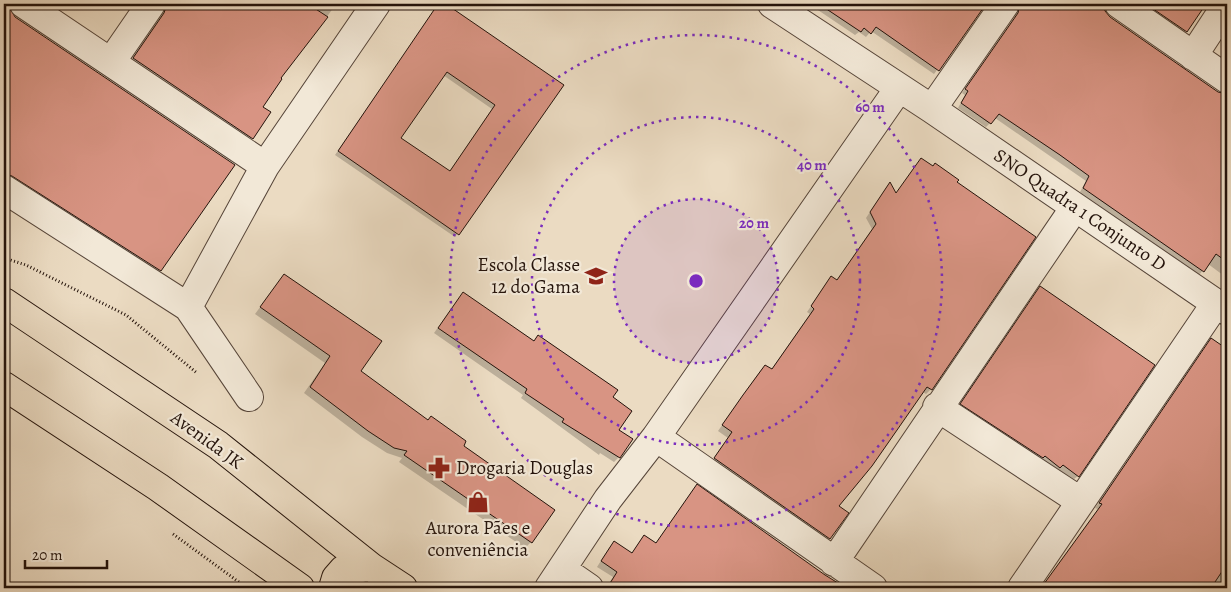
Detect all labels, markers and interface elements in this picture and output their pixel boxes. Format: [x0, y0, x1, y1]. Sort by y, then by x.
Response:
text: 60 m [855, 97, 885, 117]
street label: SNO Quadra 1 Conjunto D [989, 142, 1171, 278]
text: 40 m [797, 155, 827, 175]
text: 20 m [739, 213, 769, 233]
place label: Escola Classe 12 do Gama [477, 252, 580, 300]
school or university icon: Escola Classe 12 do Gama [583, 263, 609, 289]
centre of rings [687, 272, 705, 290]
street label: Avenida JK [165, 404, 249, 475]
pharmacy icon: Drogaria Douglas [426, 455, 452, 481]
place label: Drogaria Douglas [456, 455, 593, 481]
shop icon: Aurora Pães e conveniência [465, 489, 491, 515]
place label: Aurora Pães e conveniência [425, 515, 530, 563]
scale bar [25, 537, 108, 569]
text: 20 m [32, 545, 63, 565]

